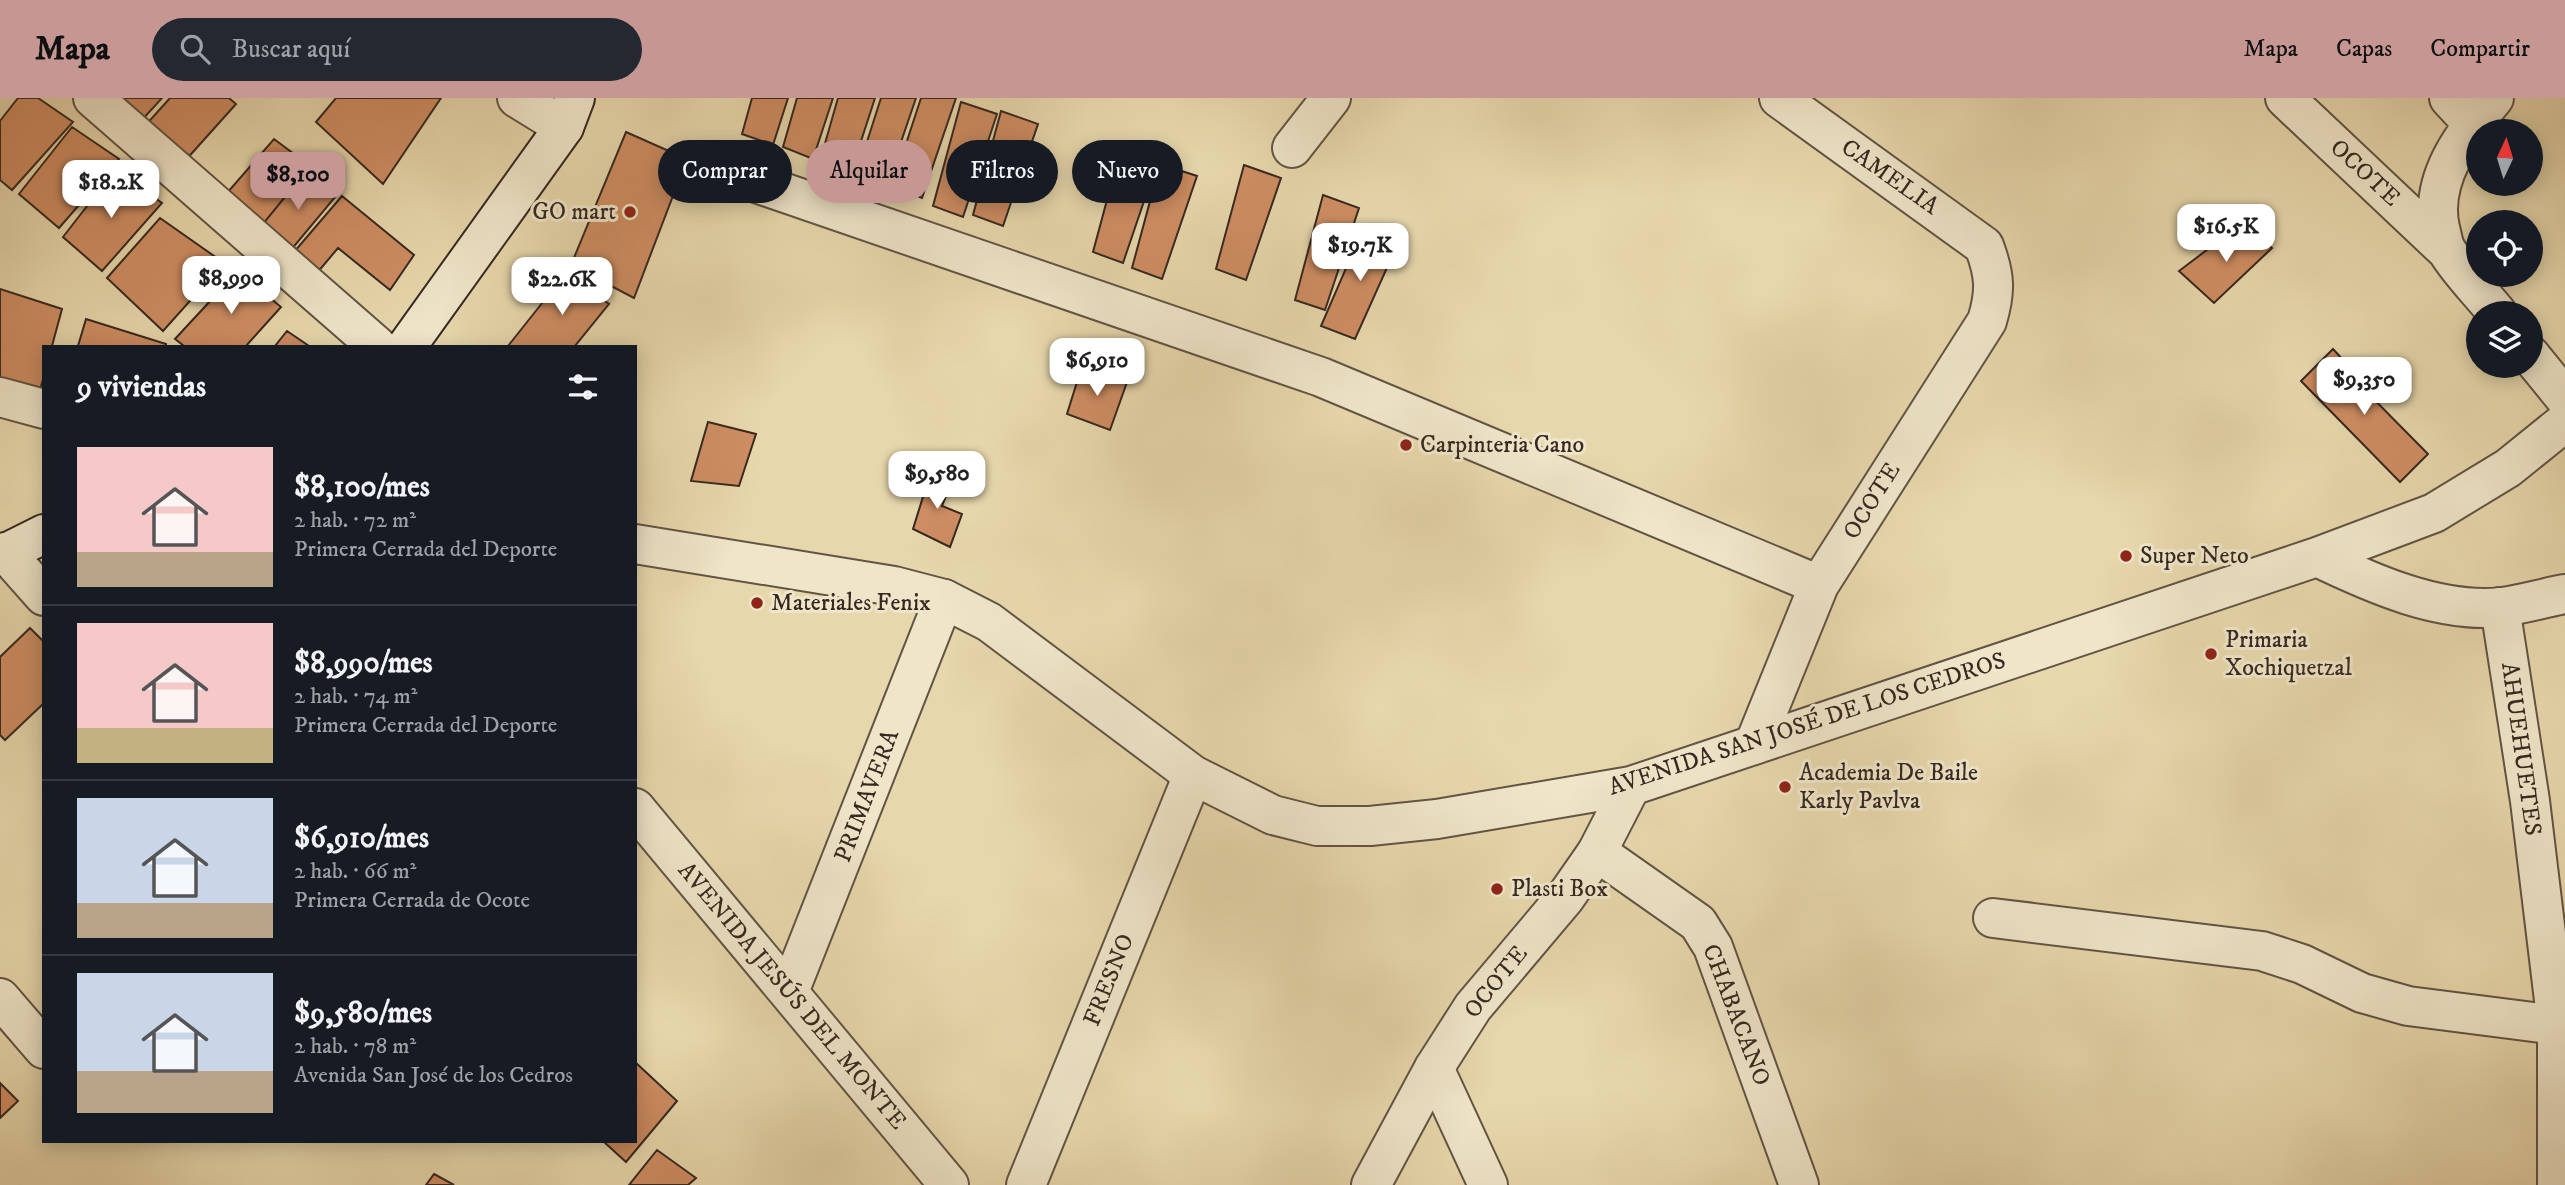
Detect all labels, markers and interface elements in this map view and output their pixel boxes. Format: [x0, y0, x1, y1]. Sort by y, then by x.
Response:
search box [152, 18, 642, 81]
text: Mapa [35, 29, 110, 70]
icon: search [176, 30, 214, 68]
text: Buscar aquí [232, 33, 350, 66]
text: Mapa [2244, 34, 2298, 64]
text: Capas [2336, 34, 2392, 64]
text: Compartir [2430, 34, 2530, 64]
north arrow [2466, 119, 2543, 196]
map controls [2466, 119, 2543, 378]
street label: CAMELIA [1835, 132, 1945, 222]
street label: OCOTE [2324, 133, 2406, 213]
chip: Comprar [658, 140, 792, 203]
chip: Alquilar [806, 140, 932, 203]
chip: Filtros [946, 140, 1058, 203]
chip: Nuevo [1072, 140, 1183, 203]
pin: $8,100 [241, 152, 355, 212]
pin: $18.2K [54, 160, 168, 220]
text: $8,100 [266, 160, 330, 189]
text: $18.2K [78, 168, 144, 197]
place label: GO mart [532, 197, 616, 227]
marker: GO mart [622, 204, 638, 220]
pin: $16.5K [2169, 204, 2283, 264]
button: locate [2466, 210, 2543, 287]
text: $16.5K [2193, 212, 2259, 241]
pin: $19.7K [1303, 223, 1417, 283]
text: $19.7K [1328, 231, 1392, 260]
pin: $8,990 [174, 256, 288, 316]
pin: $22.6K [505, 258, 619, 317]
text: $8,990 [198, 264, 264, 293]
text: $22.6K [527, 265, 597, 294]
button: layers [2466, 301, 2543, 378]
pin: $6,910 [1040, 338, 1154, 398]
text: $6,910 [1066, 346, 1128, 375]
pin: $9,350 [2307, 358, 2421, 417]
text: $9,350 [2333, 365, 2395, 394]
icon: filters [564, 368, 602, 406]
text: 9 viviendas [77, 369, 206, 406]
place label: Carpinteria Cano [1420, 430, 1584, 460]
marker: Carpinteria Cano [1398, 437, 1414, 453]
pin: $9,580 [880, 452, 994, 511]
street label: OCOTE [1837, 457, 1907, 545]
text: $9,580 [904, 459, 970, 488]
text: $8,100/mes [294, 469, 430, 506]
icon: home [133, 475, 217, 559]
text: 2 hab. · 72 m² [294, 506, 416, 535]
text: Primera Cerrada del Deporte [294, 535, 557, 564]
place label: Super Neto [2140, 541, 2249, 571]
marker: Super Neto [2118, 548, 2134, 564]
place label: Materiales Fenix [771, 588, 931, 618]
marker: Materiales Fenix [749, 595, 765, 611]
place label: Primaria Xochiquetzal [2225, 625, 2353, 683]
text: $8,990/mes [294, 645, 433, 682]
street label: AVENIDA SAN JOSÉ DE LOS CEDROS [1605, 645, 2009, 803]
marker: Primaria Xochiquetzal [2203, 646, 2219, 662]
icon: home [133, 651, 217, 735]
street label: AHUEHUETES [2494, 661, 2548, 837]
text: 2 hab. · 74 m² [294, 682, 418, 711]
text: Primera Cerrada del Deporte [294, 711, 557, 740]
street label: PRIMAVERA [828, 725, 906, 867]
place label: Academia De Baile Karly Pavlva [1799, 758, 1978, 816]
marker: Academia De Baile Karly Pavlva [1777, 779, 1793, 795]
text: $6,910/mes [294, 820, 429, 857]
icon: home [133, 826, 217, 910]
street label: AVENIDA JESÚS DEL MONTE [671, 855, 914, 1136]
text: 2 hab. · 66 m² [294, 857, 417, 886]
place label: Plasti Box [1511, 874, 1608, 904]
marker: Plasti Box [1489, 881, 1505, 897]
text: Primera Cerrada de Ocote [294, 886, 530, 915]
street label: FRESNO [1077, 930, 1141, 1030]
street label: OCOTE [1458, 939, 1534, 1025]
street label: CHABACANO [1695, 940, 1777, 1090]
text: $9,580/mes [294, 995, 432, 1032]
icon: home [133, 1001, 217, 1085]
text: 2 hab. · 78 m² [294, 1032, 416, 1061]
text: Avenida San José de los Cedros [294, 1061, 573, 1090]

